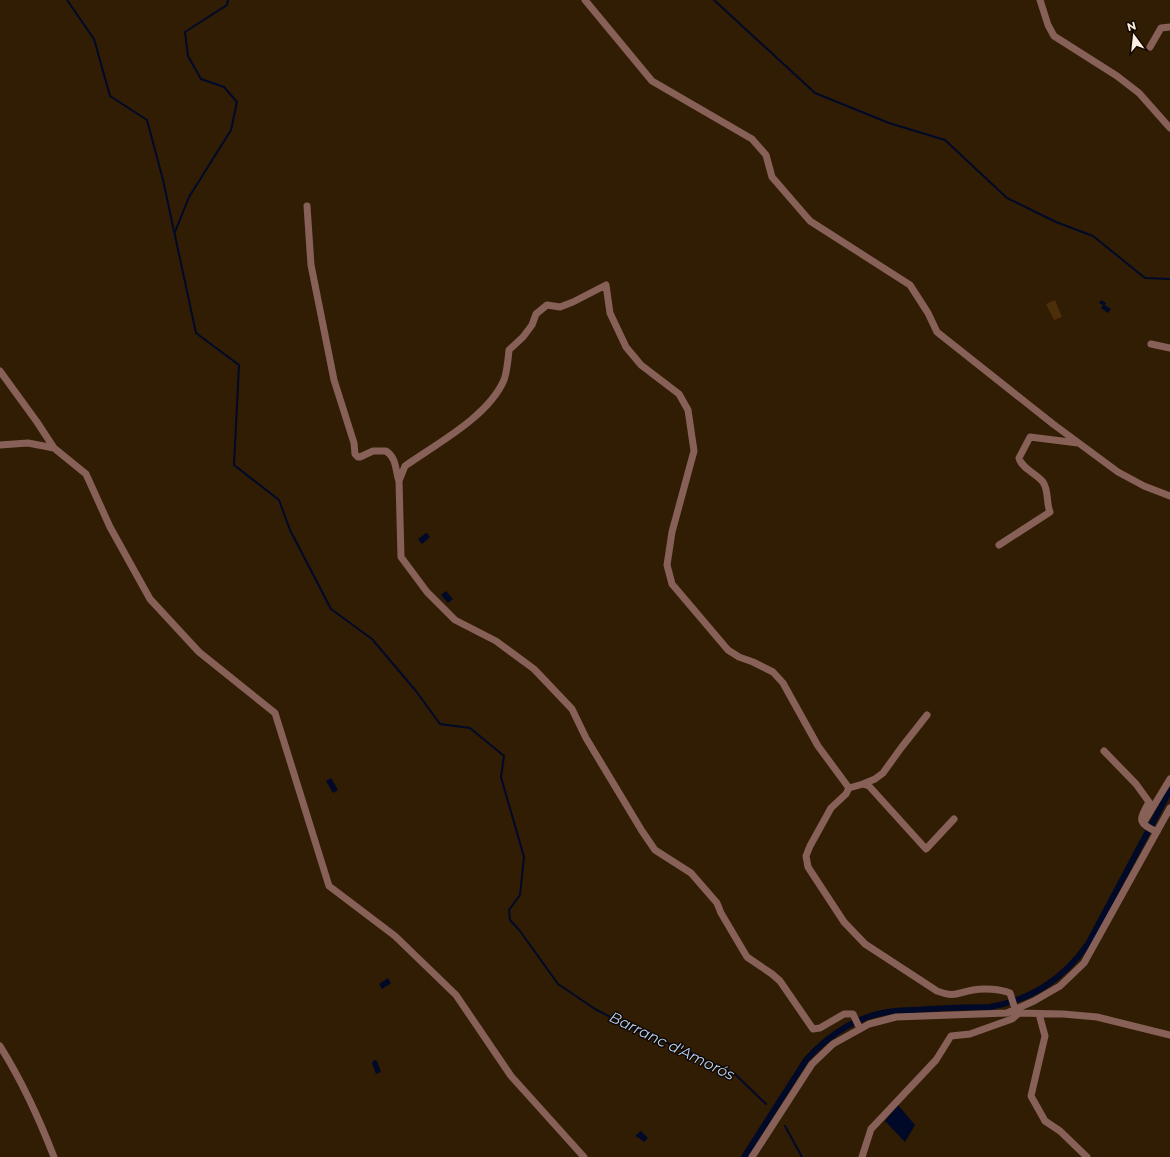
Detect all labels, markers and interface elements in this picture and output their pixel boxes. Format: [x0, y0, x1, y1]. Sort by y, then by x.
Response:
north arrow [1114, 16, 1154, 56]
text: N [1125, 18, 1138, 34]
water label: Barranc d'Amorós [606, 1007, 739, 1084]

